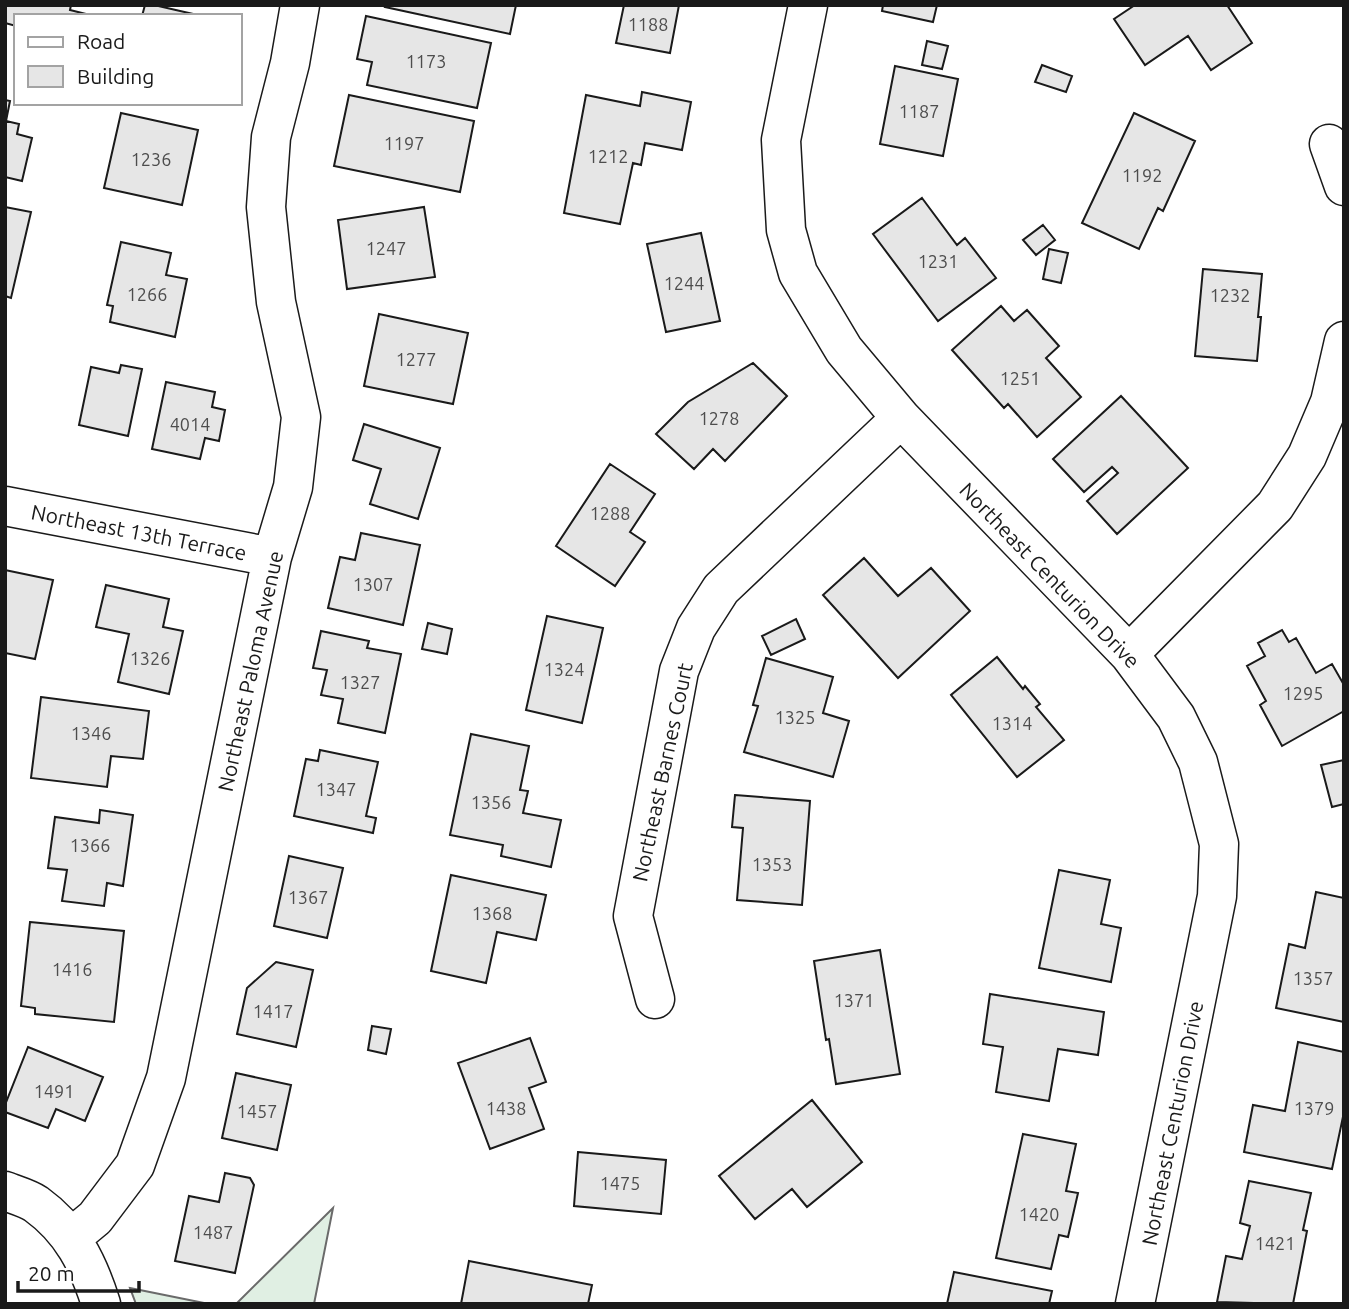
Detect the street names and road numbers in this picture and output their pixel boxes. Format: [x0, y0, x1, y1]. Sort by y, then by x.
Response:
street label: Northeast Centurion Drive [955, 477, 1145, 673]
street label: Northeast 13th Terrace [29, 499, 249, 565]
street label: Northeast Paloma Avenue [213, 548, 287, 794]
street label: Northeast Barnes Court [627, 660, 697, 884]
street label: Northeast Centurion Drive [1137, 999, 1207, 1247]

